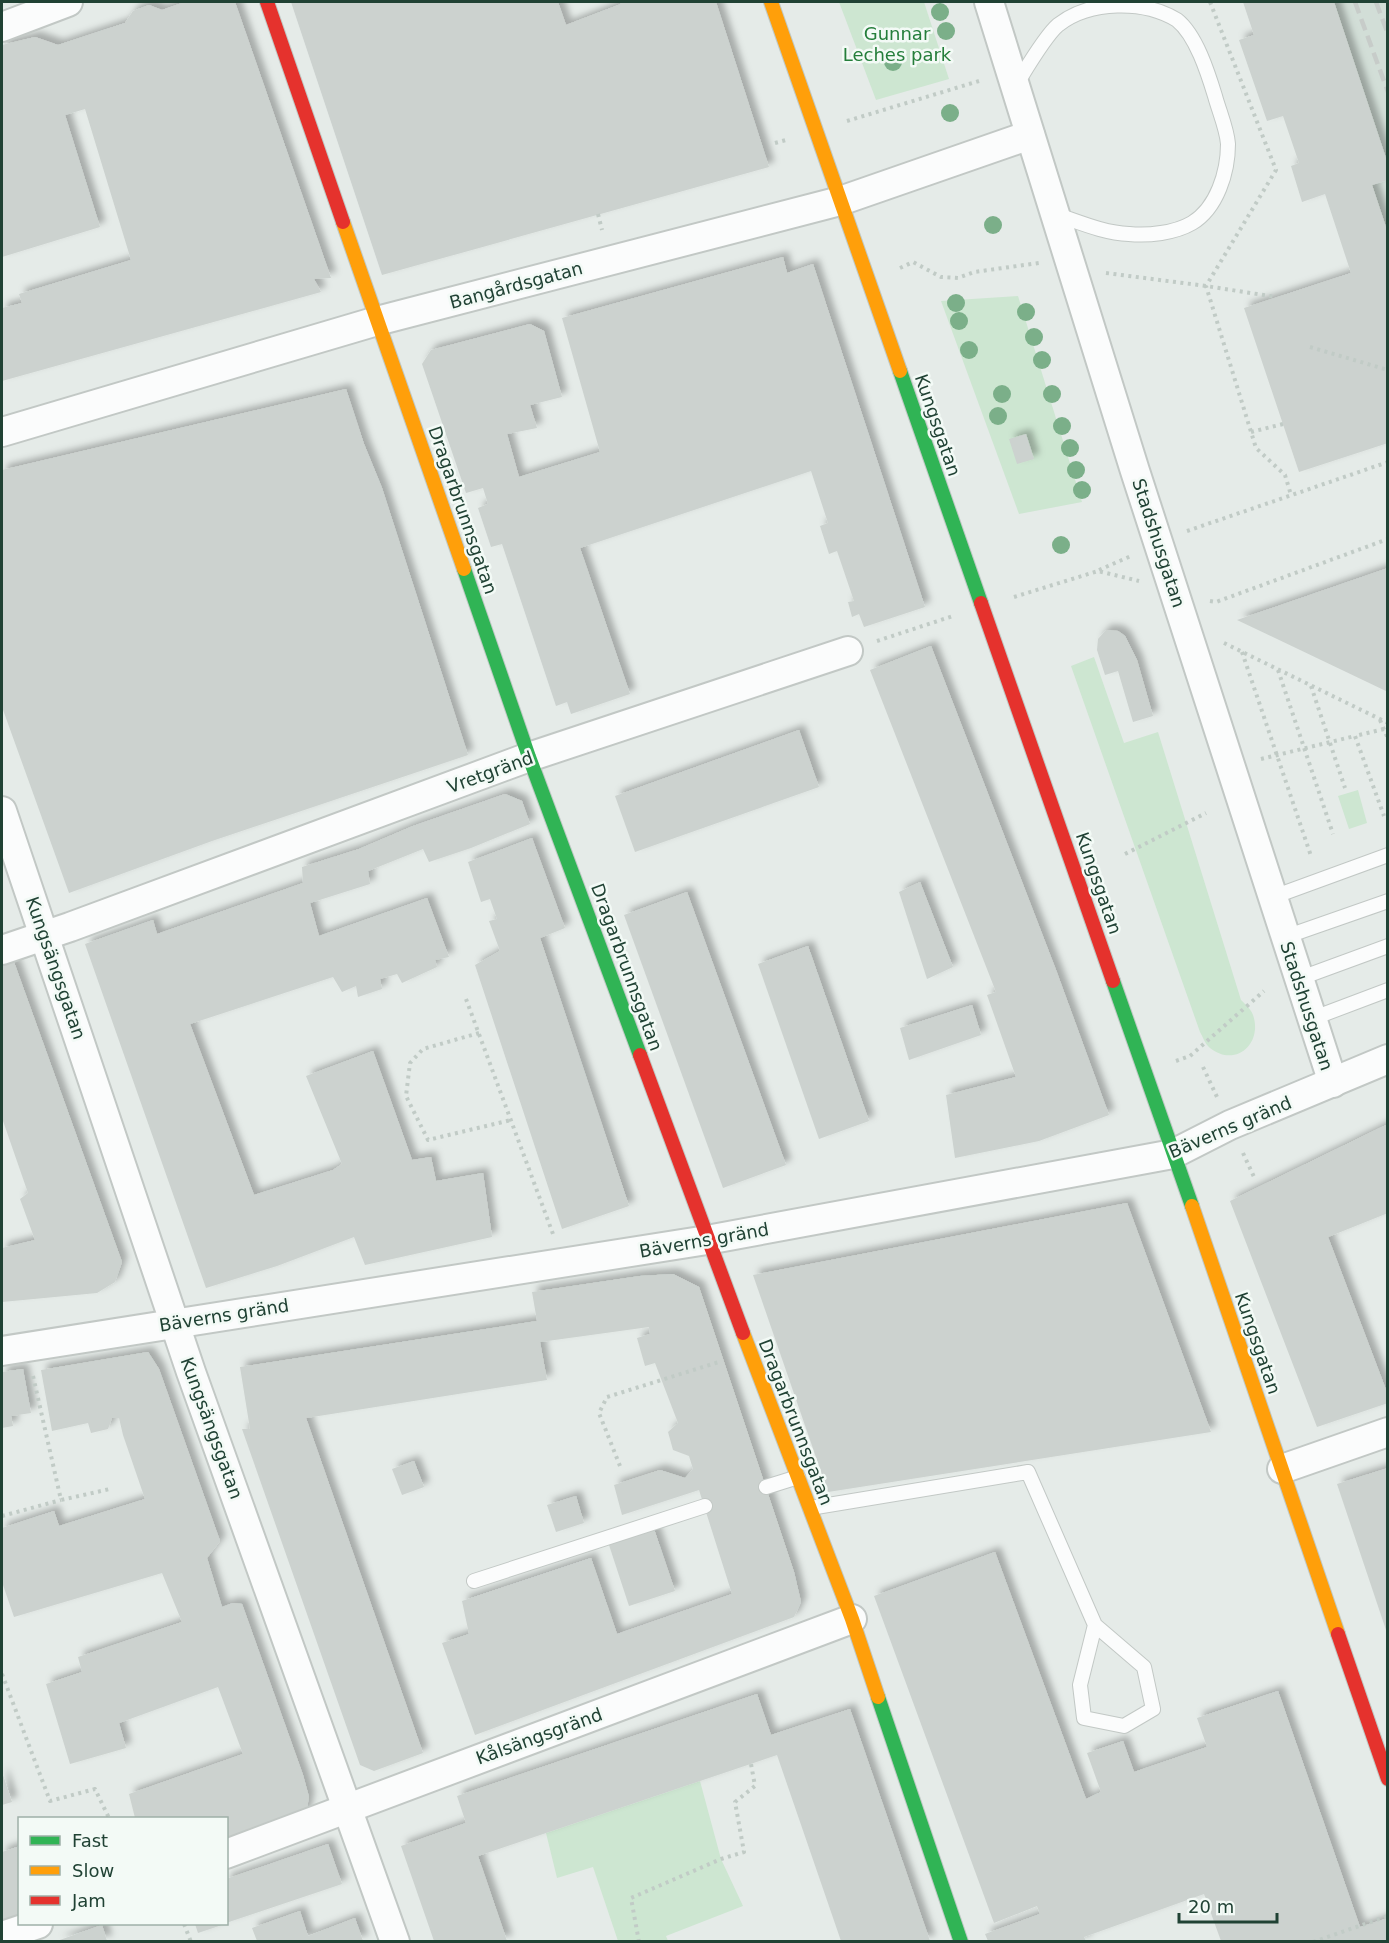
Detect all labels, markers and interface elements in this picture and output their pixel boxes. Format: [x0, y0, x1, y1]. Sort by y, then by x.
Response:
park label: Gunnar Leches park [843, 23, 952, 65]
street label: Bangårdsgatan [447, 257, 585, 313]
street label: Kungsgatan [911, 371, 965, 479]
street label: Dragarbrunnsgatan [424, 423, 502, 597]
street label: Stadshusgatan [1128, 476, 1190, 610]
street label: Vretgränd [444, 747, 536, 797]
street label: Kungsgatan [1072, 829, 1126, 937]
street label: Dragarbrunnsgatan [587, 880, 667, 1054]
street label: Kungsängsgatan [22, 894, 90, 1042]
street label: Stadshusgatan [1276, 939, 1338, 1073]
street label: Bäverns gränd [1165, 1092, 1295, 1162]
street label: Bäverns gränd [637, 1218, 771, 1262]
street label: Kungsgatan [1231, 1289, 1285, 1397]
street label: Bäverns gränd [157, 1294, 291, 1336]
street label: Dragarbrunnsgatan [755, 1336, 837, 1508]
street label: Kungsängsgatan [177, 1354, 247, 1502]
street label: Kålsängsgränd [473, 1703, 605, 1769]
legend [18, 1817, 228, 1925]
text: Fast [72, 1830, 108, 1851]
text: Slow [72, 1860, 114, 1881]
scale bar [1179, 1886, 1276, 1924]
text: Jam [71, 1890, 106, 1911]
text: 20 m [1188, 1896, 1234, 1917]

